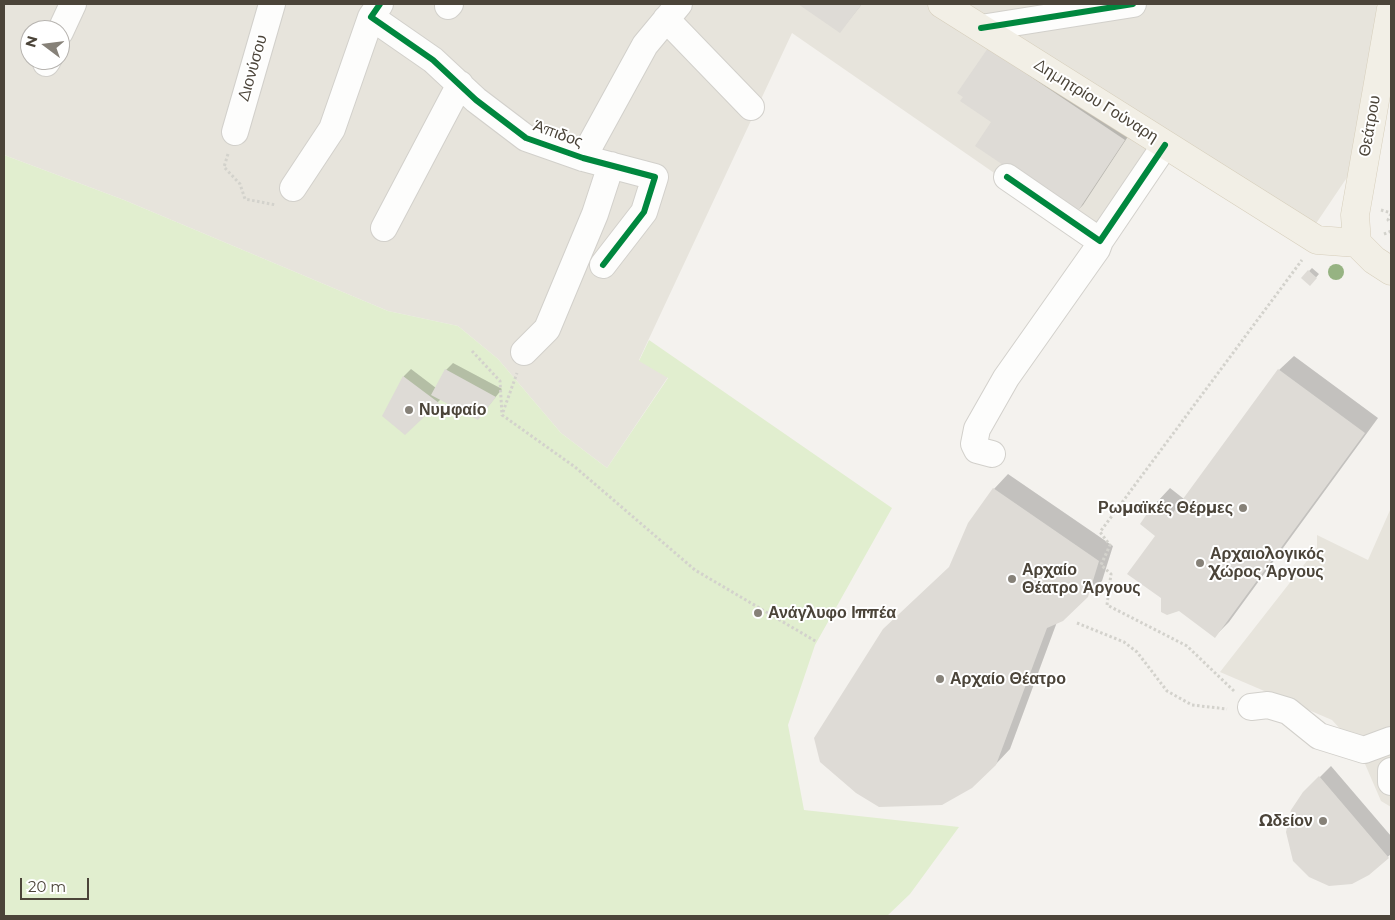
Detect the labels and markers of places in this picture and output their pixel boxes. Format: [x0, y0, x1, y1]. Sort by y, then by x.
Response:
place label: Νυμφαίο [419, 400, 486, 420]
marker: Νυμφαίο [403, 404, 415, 416]
place label: Ρωμαϊκές Θέρμες [1098, 498, 1233, 518]
marker: Ρωμαϊκές Θέρμες [1237, 502, 1249, 514]
place label: Αρχαιολογικός Χώρος Άργους [1210, 544, 1324, 582]
marker: Αρχαιολογικός Χώρος Άργους [1194, 557, 1206, 569]
place label: Αρχαίο Θέατρο Άργους [1022, 560, 1141, 598]
marker: Αρχαίο Θέατρο Άργους [1006, 573, 1018, 585]
place label: Ανάγλυφο Ιππέα [768, 603, 896, 623]
marker: Ανάγλυφο Ιππέα [752, 607, 764, 619]
place label: Αρχαίο Θέατρο [950, 669, 1066, 689]
marker: Αρχαίο Θέατρο [934, 673, 946, 685]
place label: Ωδείον [1259, 811, 1313, 831]
marker: Ωδείον [1317, 815, 1329, 827]

